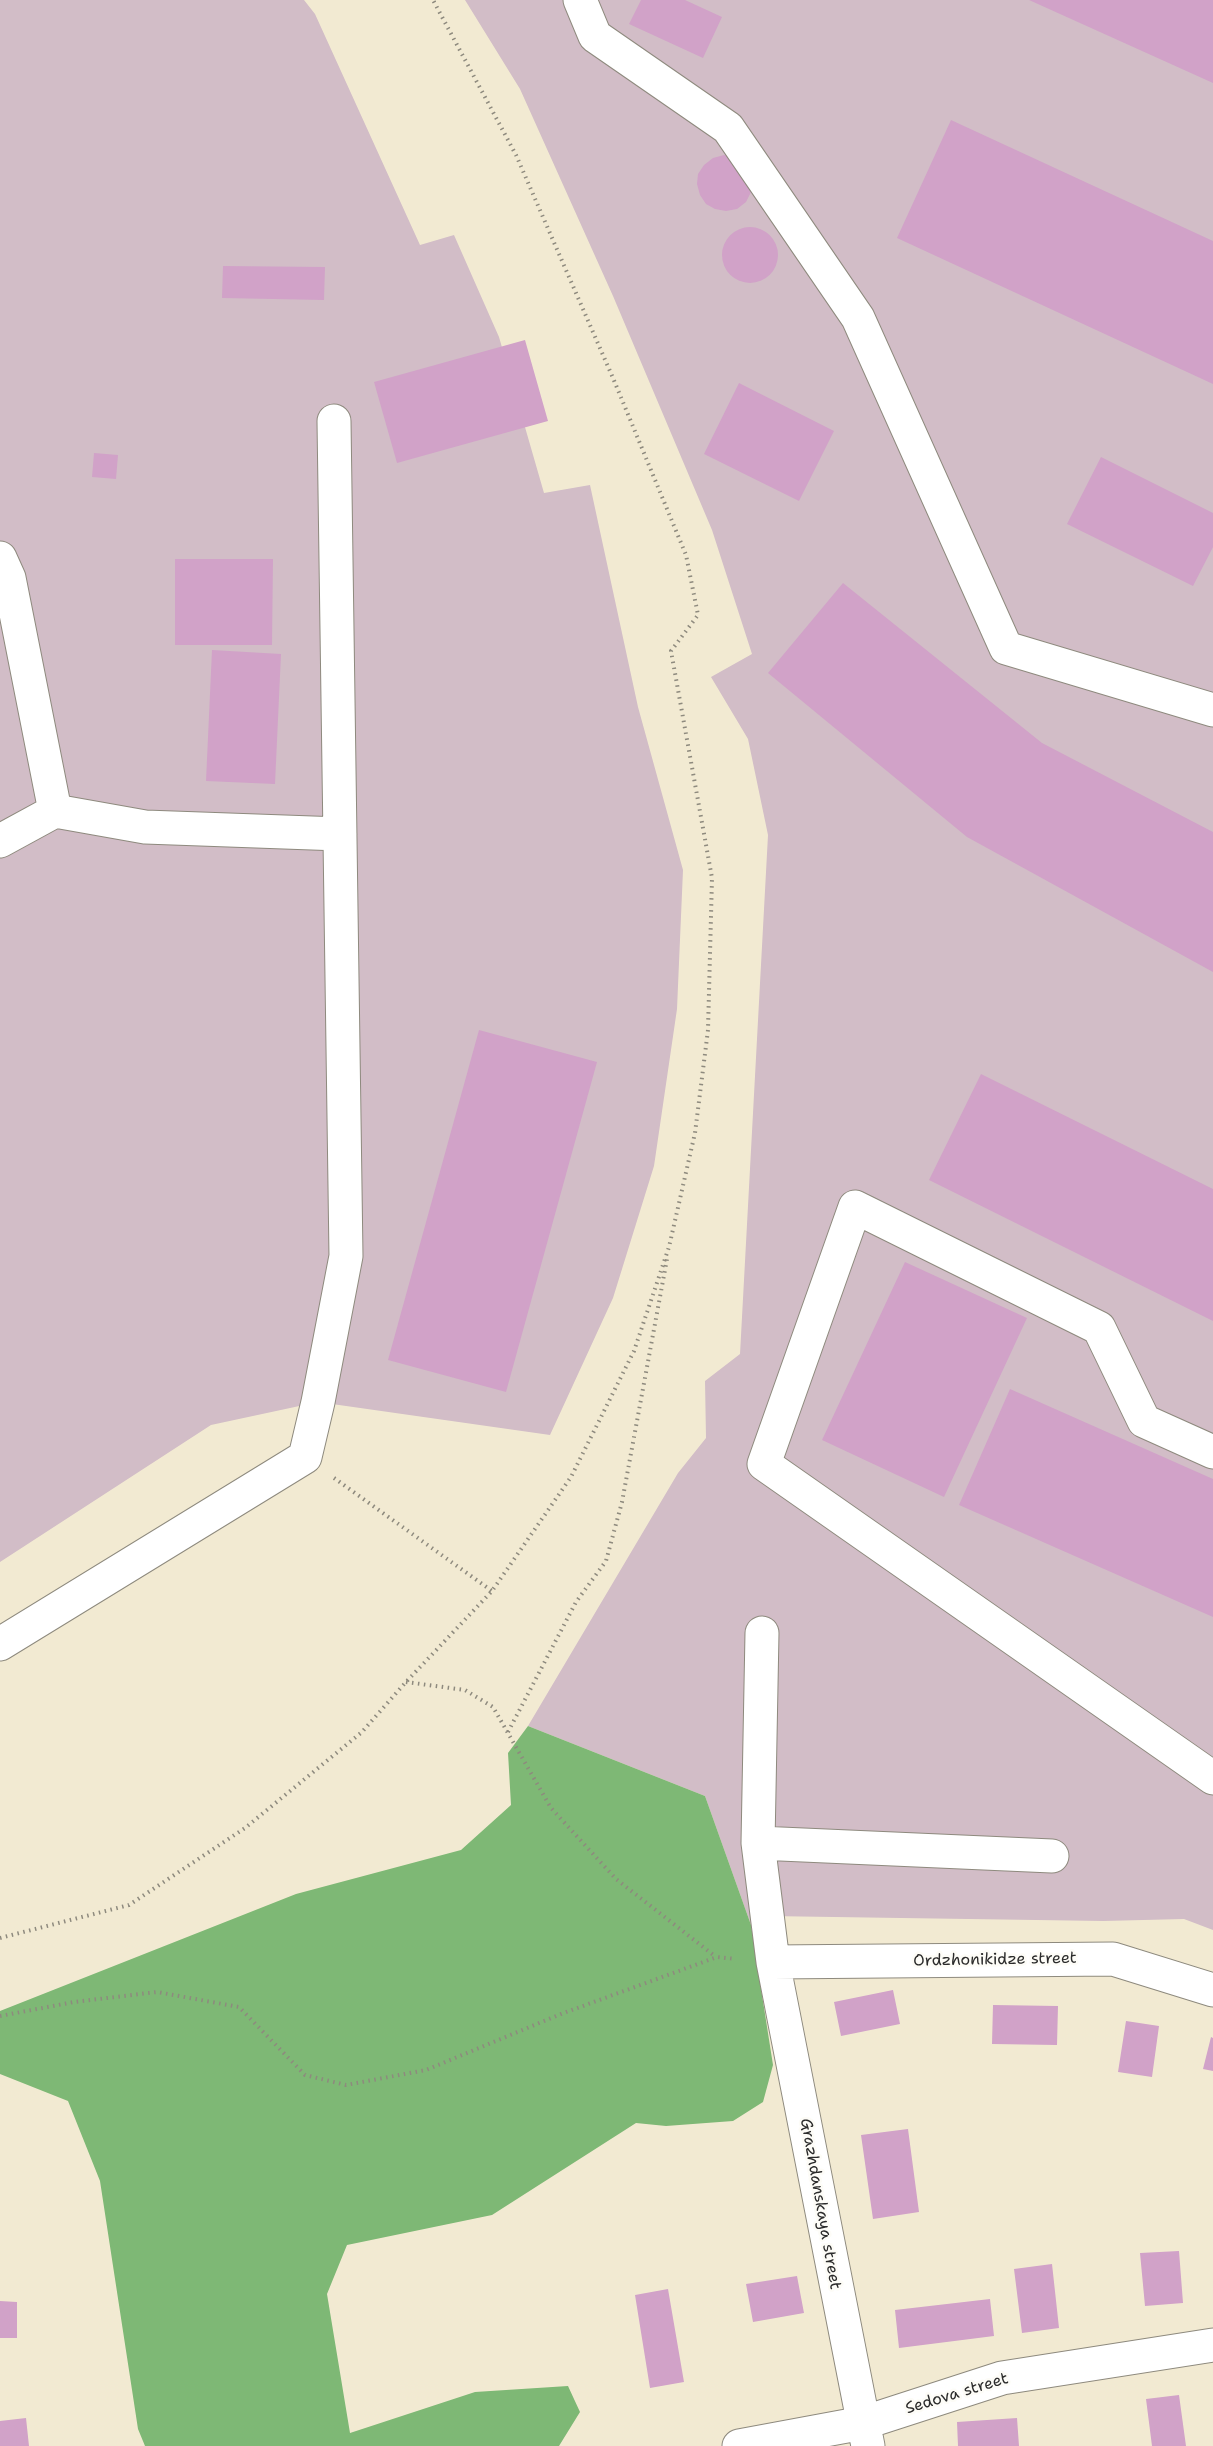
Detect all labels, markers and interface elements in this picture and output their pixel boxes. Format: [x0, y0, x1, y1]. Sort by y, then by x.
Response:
street label: Ordzhonikidze street [913, 1949, 1077, 1971]
street label: Grazhdanskaya street [795, 2117, 845, 2291]
street label: Sedova street [903, 2369, 1011, 2419]

